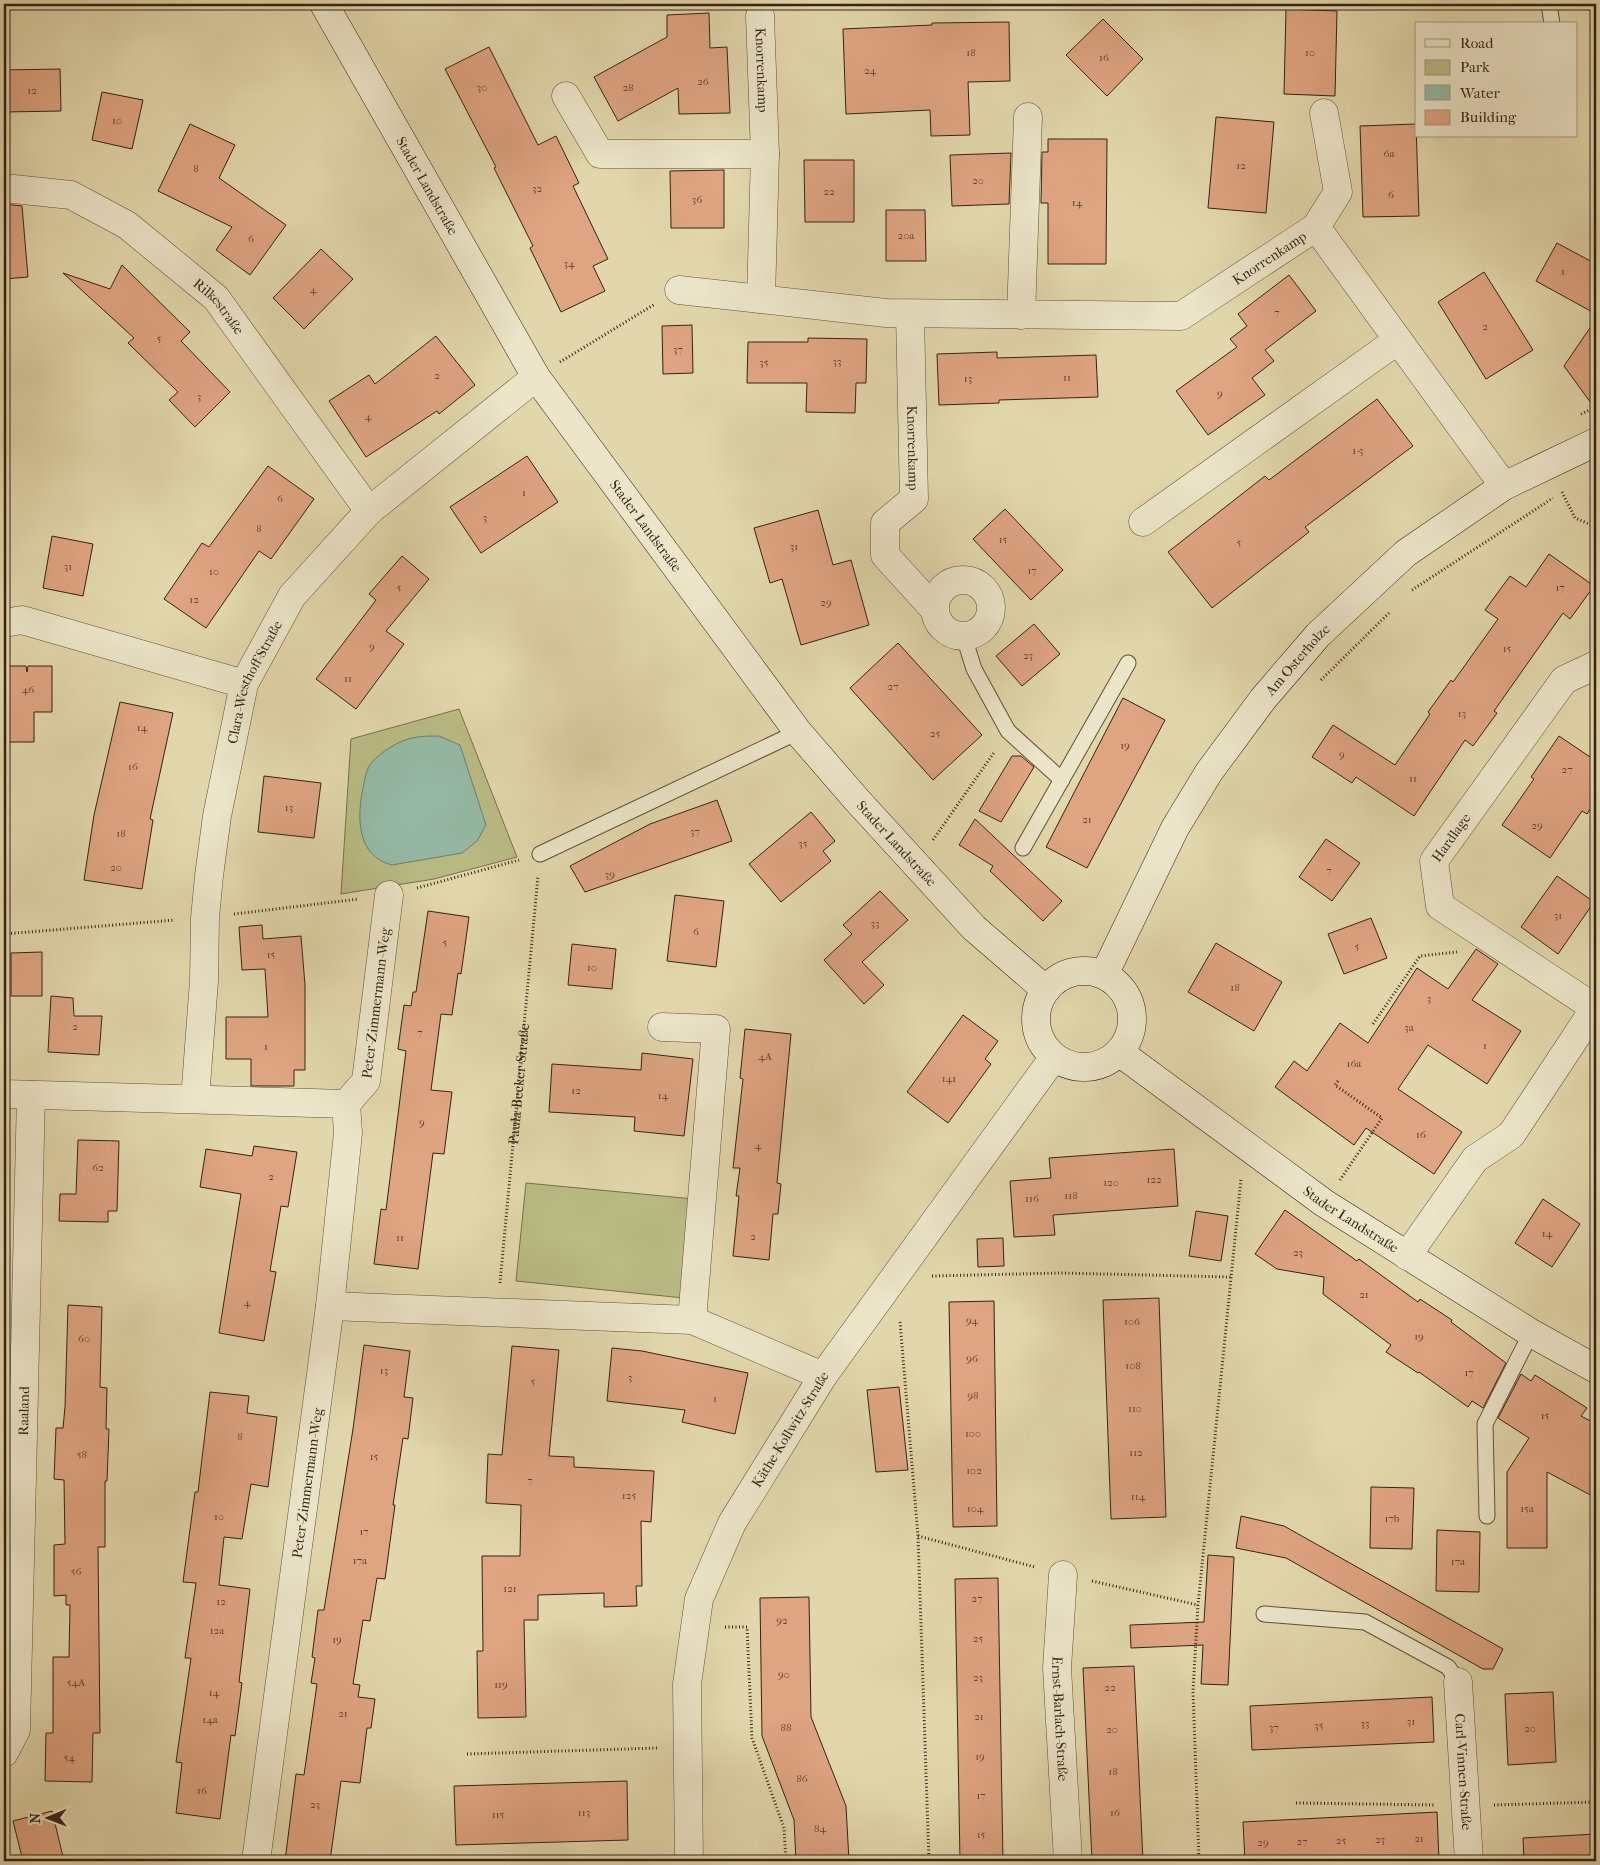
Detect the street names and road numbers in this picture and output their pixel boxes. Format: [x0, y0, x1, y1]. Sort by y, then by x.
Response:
street label: Knorrenkamp [751, 27, 772, 113]
street label: Stader Landstraße [392, 134, 461, 238]
street label: Knorrenkamp [1229, 228, 1310, 289]
street label: Rilkestraße [190, 275, 247, 338]
street label: Knorrenkamp [903, 405, 922, 491]
street label: Stader Landstraße [606, 477, 685, 576]
street label: Clara-Westhoff-Straße [224, 618, 286, 745]
street label: Am Osterholze [1261, 620, 1334, 700]
street label: Stader Landstraße [853, 797, 940, 890]
street label: Hardlage [1428, 810, 1475, 865]
street label: Peter-Zimmermann-Weg [358, 926, 394, 1079]
street label: Paula-Becker-Straße [505, 1022, 533, 1145]
street label: Stader Landstraße [1300, 1183, 1402, 1257]
street label: Käthe-Kollwitz-Straße [748, 1368, 833, 1491]
street label: Raaland [15, 1386, 33, 1436]
street label: Peter-Zimmermann-Weg [289, 1406, 327, 1559]
street label: Ernst-Barlach-Straße [1048, 1656, 1071, 1782]
street label: Carl-Vinnen-Straße [1451, 1713, 1475, 1831]

